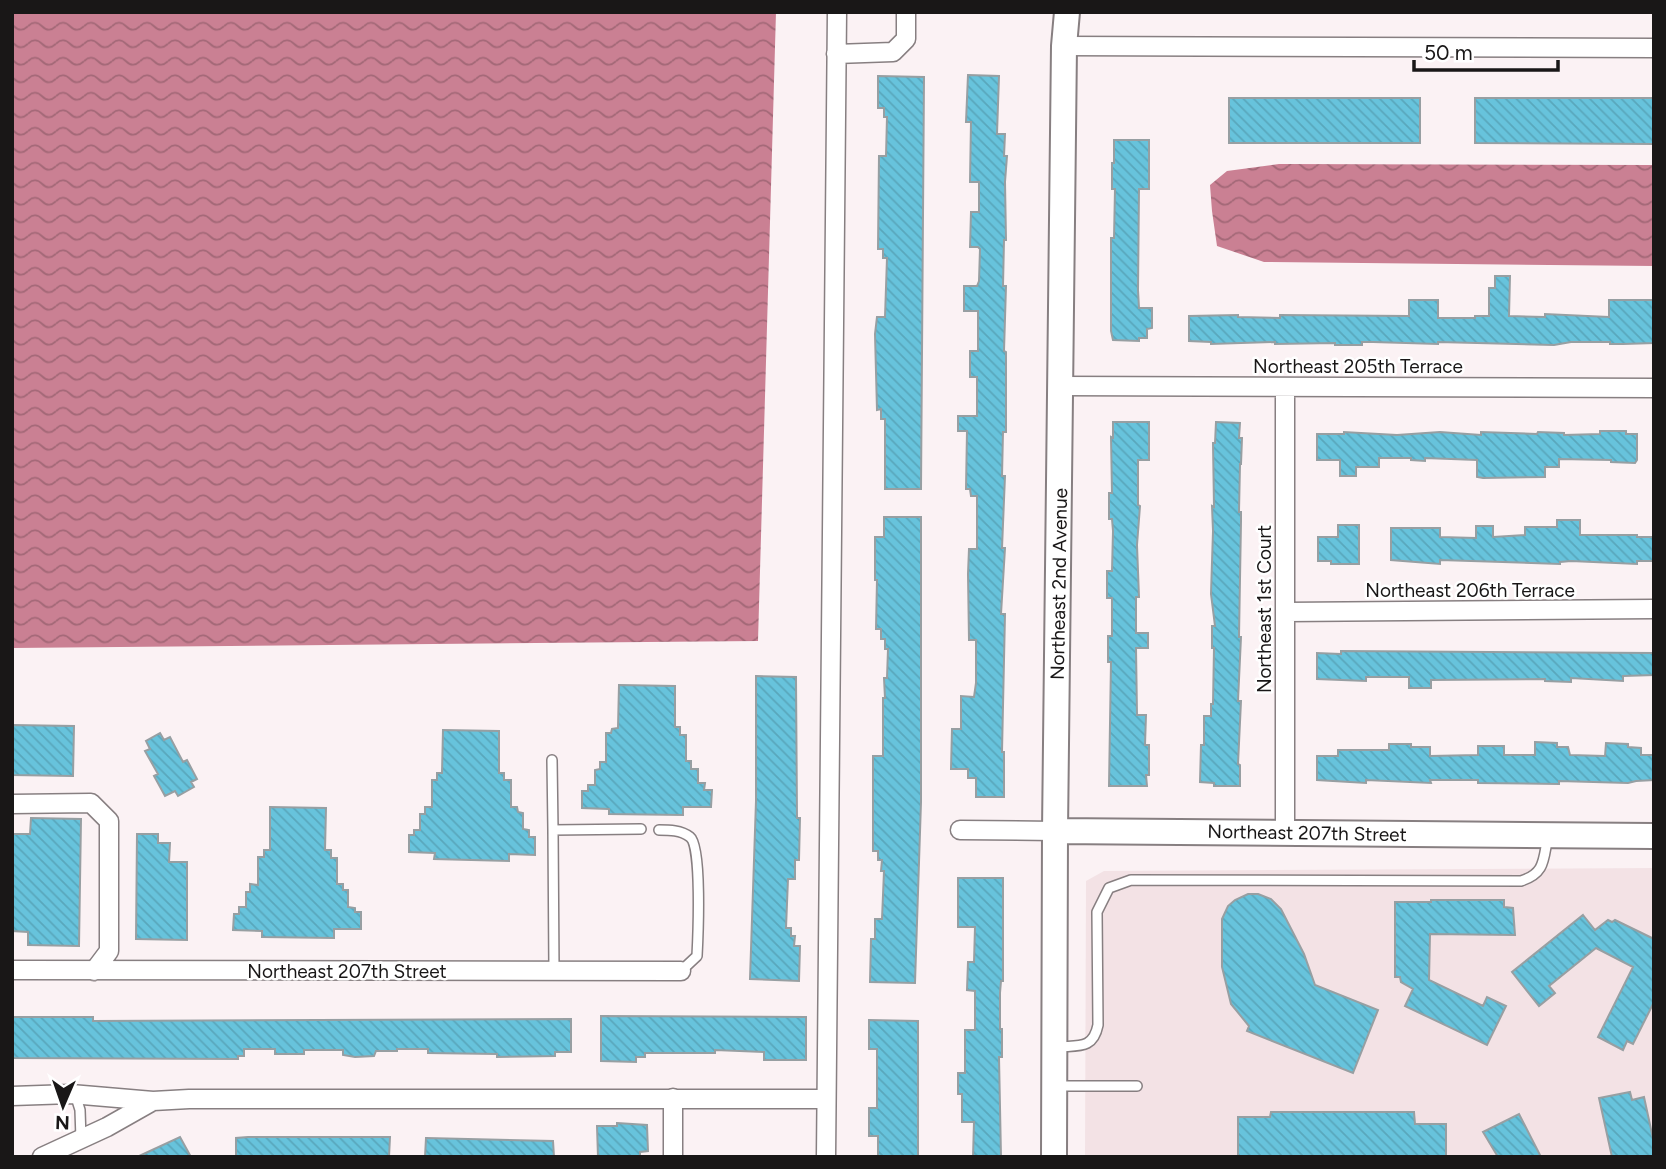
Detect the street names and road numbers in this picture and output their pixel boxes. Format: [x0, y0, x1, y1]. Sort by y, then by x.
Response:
street label: Northeast 205th Terrace [1253, 355, 1463, 378]
street label: Northeast 2nd Avenue [1046, 488, 1072, 680]
street label: Northeast 1st Court [1253, 525, 1276, 693]
street label: Northeast 206th Terrace [1365, 579, 1575, 602]
street label: Northeast 207th Street [1207, 820, 1407, 846]
street label: Northeast 207th Street [247, 960, 447, 983]

